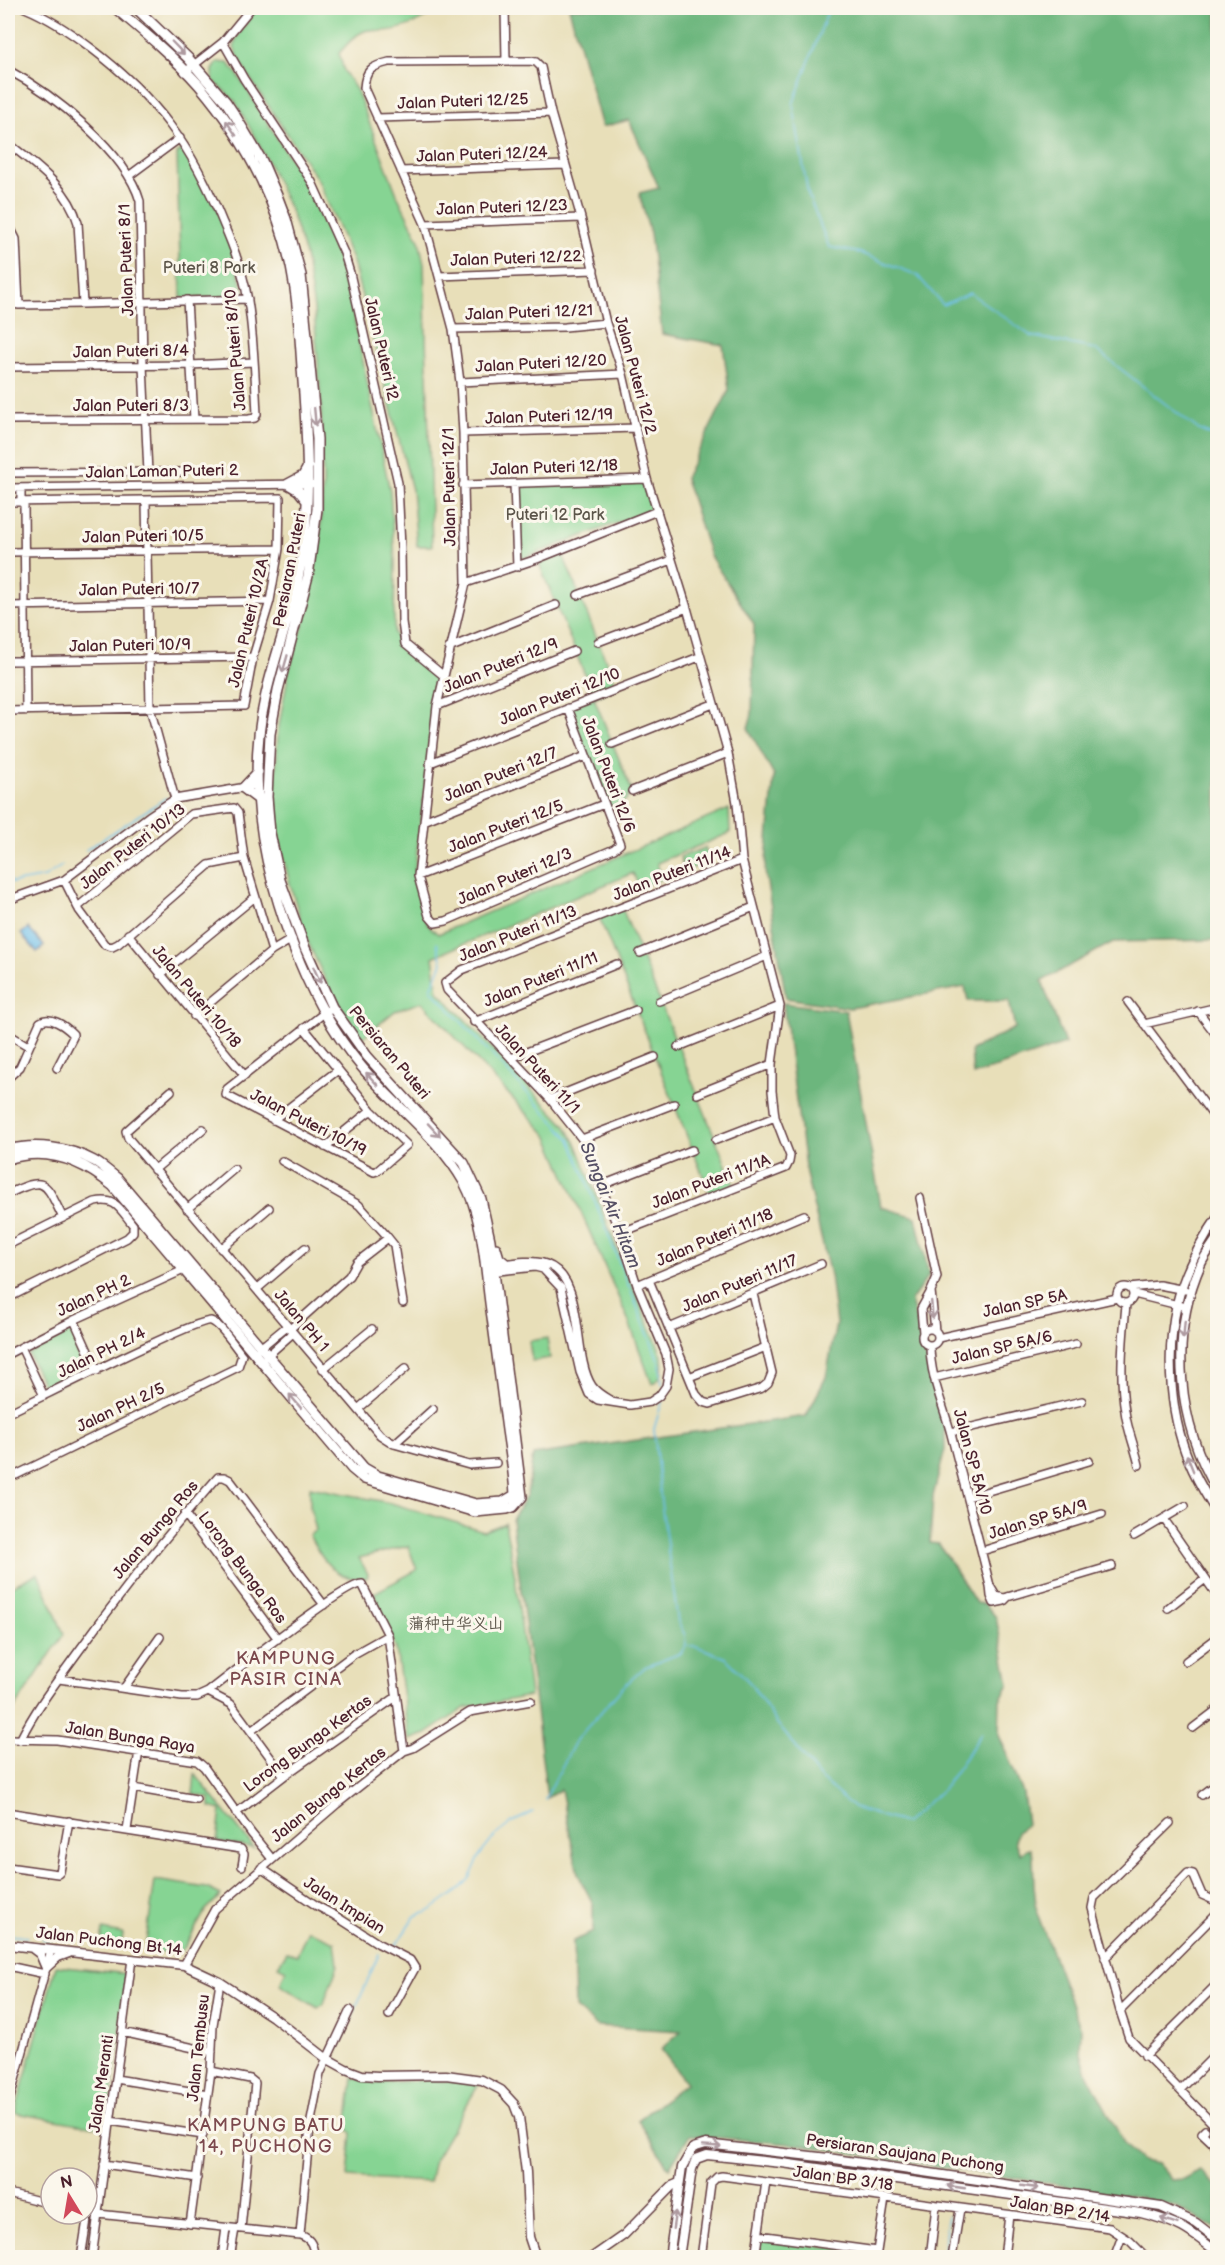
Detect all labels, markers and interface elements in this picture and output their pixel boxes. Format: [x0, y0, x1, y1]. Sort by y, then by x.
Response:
one-way arrow [171, 40, 185, 55]
street label: Jalan Puteri 12/25 [397, 90, 529, 114]
one-way arrow [225, 121, 237, 137]
street label: Jalan Puteri 12/24 [416, 143, 548, 167]
street label: Jalan Puteri 12/23 [436, 196, 568, 220]
street label: Jalan Puteri 8/1 [116, 203, 138, 317]
street label: Jalan Puteri 12/22 [450, 247, 583, 271]
park label: Puteri 8 Park [163, 259, 255, 278]
street label: Jalan Puteri 8/10 [221, 288, 251, 412]
street label: Jalan Puteri 12 [360, 296, 402, 403]
street label: Jalan Puteri 12/21 [465, 301, 593, 325]
street label: Jalan Puteri 12/2 [610, 314, 660, 437]
street label: Jalan Puteri 8/4 [73, 341, 189, 363]
street label: Jalan Puteri 12/20 [475, 351, 607, 377]
street label: Jalan Puteri 8/3 [73, 397, 189, 416]
street label: Jalan Puteri 12/19 [485, 405, 613, 429]
one-way arrow [310, 406, 321, 426]
street label: Jalan Puteri 12/1 [439, 427, 461, 547]
street label: Jalan Puteri 12/18 [490, 456, 618, 480]
street label: Jalan Laman Puteri 2 [86, 461, 239, 483]
park label: Puteri 12 Park [506, 506, 605, 525]
street label: Persiaran Puteri [270, 511, 310, 629]
street label: Jalan Puteri 10/5 [82, 526, 204, 548]
street label: Jalan Puteri 10/2A [225, 556, 273, 689]
street label: Jalan Puteri 10/7 [79, 579, 199, 601]
street label: Jalan Puteri 12/9 [441, 634, 561, 698]
street label: Jalan Puteri 10/9 [69, 635, 191, 657]
one-way arrow [279, 654, 290, 673]
street label: Jalan Puteri 12/10 [497, 664, 623, 730]
street label: Jalan Puteri 12/6 [577, 714, 639, 836]
street label: Jalan Puteri 12/7 [442, 744, 561, 806]
street label: Jalan Puteri 12/5 [446, 796, 566, 858]
street label: Jalan Puteri 10/13 [77, 800, 190, 894]
street label: Jalan Puteri 11/14 [610, 843, 734, 905]
street label: Jalan Puteri 12/3 [455, 844, 575, 910]
street label: Jalan Puteri 11/13 [456, 902, 580, 966]
street label: Jalan Puteri 10/18 [148, 942, 244, 1052]
street label: Jalan Puteri 11/11 [481, 948, 601, 1012]
one-way arrow [311, 966, 323, 984]
street label: Persiaran Puteri [345, 1003, 433, 1103]
street label: Jalan Puteri 11/1 [491, 1020, 583, 1118]
one-way arrow [365, 1071, 379, 1086]
street label: Jalan Puteri 10/19 [247, 1085, 369, 1161]
one-way arrow [427, 1122, 441, 1137]
water label: Sungai Air Hitam [575, 1139, 645, 1271]
street label: Jalan Puteri 11/1A [649, 1151, 773, 1213]
street label: Jalan Puteri 11/18 [654, 1205, 776, 1271]
street label: Jalan Puteri 11/17 [680, 1251, 801, 1317]
street label: Jalan PH 2 [54, 1271, 134, 1321]
street label: Jalan PH 1 [270, 1286, 332, 1356]
street label: Jalan SP 5A [981, 1286, 1069, 1322]
one-way arrow [927, 1299, 938, 1319]
one-way arrow [1178, 1319, 1189, 1339]
street label: Jalan PH 2/4 [55, 1323, 149, 1382]
street label: Jalan SP 5A/6 [950, 1327, 1054, 1369]
street label: Jalan PH 2/5 [74, 1379, 168, 1437]
one-way arrow [288, 1394, 302, 1409]
street label: Jalan SP 5A/10 [949, 1407, 995, 1517]
one-way arrow [1184, 1454, 1195, 1472]
street label: Jalan Bunga Ros [109, 1477, 203, 1583]
street label: Jalan SP 5A/9 [986, 1496, 1090, 1544]
street label: Lorong Bunga Ros [194, 1508, 290, 1628]
park label: 蒲种中华义山 [408, 1615, 504, 1634]
district label: KAMPUNG PASIR CINA [229, 1648, 343, 1690]
street label: Lorong Bunga Kertas [240, 1691, 376, 1797]
street label: Jalan Bunga Raya [64, 1718, 196, 1758]
street label: Jalan Bunga Kertas [268, 1743, 390, 1847]
street label: Jalan Impian [300, 1874, 388, 1938]
street label: Jalan Puchong Bt 14 [35, 1924, 183, 1960]
street label: Jalan Tembusu [184, 1993, 214, 2103]
street label: Jalan Meranti [86, 2034, 118, 2134]
district label: KAMPUNG BATU 14, PUCHONG [187, 2115, 345, 2157]
street label: Persiaran Saujana Puchong [805, 2131, 1005, 2177]
one-way arrow [701, 2140, 721, 2151]
street label: Jalan BP 3/18 [792, 2163, 894, 2195]
north arrow [39, 2166, 99, 2226]
text: N [59, 2172, 74, 2193]
one-way arrow [947, 2181, 966, 2192]
one-way arrow [1020, 2181, 1040, 2192]
street label: Jalan BP 2/14 [1009, 2193, 1112, 2227]
one-way arrow [669, 2211, 680, 2231]
one-way arrow [1160, 2215, 1179, 2226]

